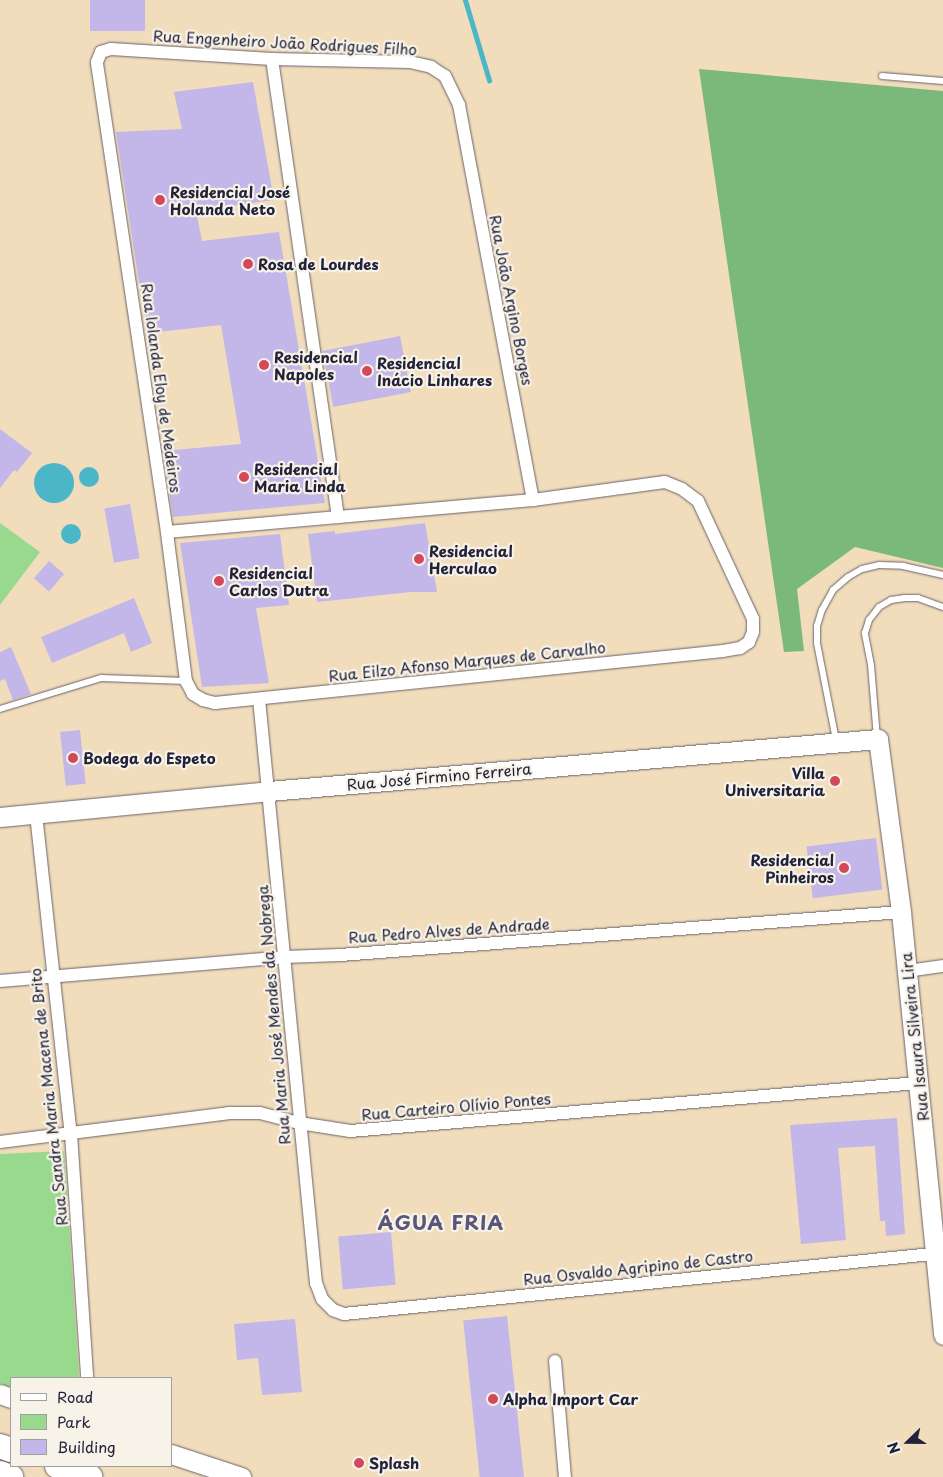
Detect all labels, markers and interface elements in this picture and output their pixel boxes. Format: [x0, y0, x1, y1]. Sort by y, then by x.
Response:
street label: Rua Engenheiro João Rodrigues Filho [151, 26, 419, 58]
place label: Residencial José Holanda Neto [170, 182, 291, 217]
marker: Residencial José Holanda Neto [154, 194, 166, 206]
street label: Rua João Argino Borges [486, 212, 538, 388]
place label: Rosa de Lourdes [258, 255, 379, 273]
marker: Rosa de Lourdes [242, 258, 254, 270]
street label: Rua Iolanda Eloy de Medeiros [138, 282, 186, 494]
place label: Residencial Napoles [274, 347, 358, 382]
place label: Residencial Inácio Linhares [377, 353, 493, 388]
marker: Residencial Napoles [258, 359, 270, 371]
marker: Residencial Inácio Linhares [361, 365, 373, 377]
place label: Residencial Maria Linda [254, 459, 346, 494]
marker: Residencial Maria Linda [238, 471, 250, 483]
place label: Residencial Herculao [429, 541, 513, 576]
marker: Residencial Herculao [413, 553, 425, 565]
place label: Residencial Carlos Dutra [229, 563, 330, 598]
marker: Residencial Carlos Dutra [213, 575, 225, 587]
street label: Rua Eilzo Afonso Marques de Carvalho [326, 637, 608, 685]
place label: Bodega do Espeto [83, 749, 216, 767]
marker: Bodega do Espeto [67, 752, 79, 764]
street label: Rua José Firmino Ferreira [345, 759, 533, 793]
place label: Villa Universitaria [725, 763, 825, 798]
marker: Villa Universitaria [829, 775, 841, 787]
place label: Residencial Pinheiros [750, 850, 834, 885]
marker: Residencial Pinheiros [838, 862, 850, 874]
street label: Rua Maria José Mendes da Nobrega [253, 884, 293, 1146]
street label: Rua Pedro Alves de Andrade [346, 914, 552, 946]
street label: Rua Isaura Silveira Lira [896, 952, 932, 1122]
street label: Rua Sandra Maria Macena de Brito [25, 967, 71, 1227]
street label: Rua Carteiro Olívio Pontes [360, 1089, 552, 1123]
district label: ÁGUA FRIA [377, 1210, 505, 1234]
street label: Rua Osvaldo Agripino de Castro [521, 1246, 755, 1288]
legend [10, 1377, 172, 1467]
text: Road [57, 1385, 93, 1408]
place label: Alpha Import Car [503, 1390, 638, 1408]
marker: Alpha Import Car [487, 1393, 499, 1405]
text: Park [57, 1410, 91, 1433]
north arrow [883, 1417, 933, 1467]
text: Building [57, 1435, 116, 1458]
text: N [882, 1439, 905, 1457]
place label: Splash [369, 1454, 419, 1472]
marker: Splash [353, 1457, 365, 1469]

